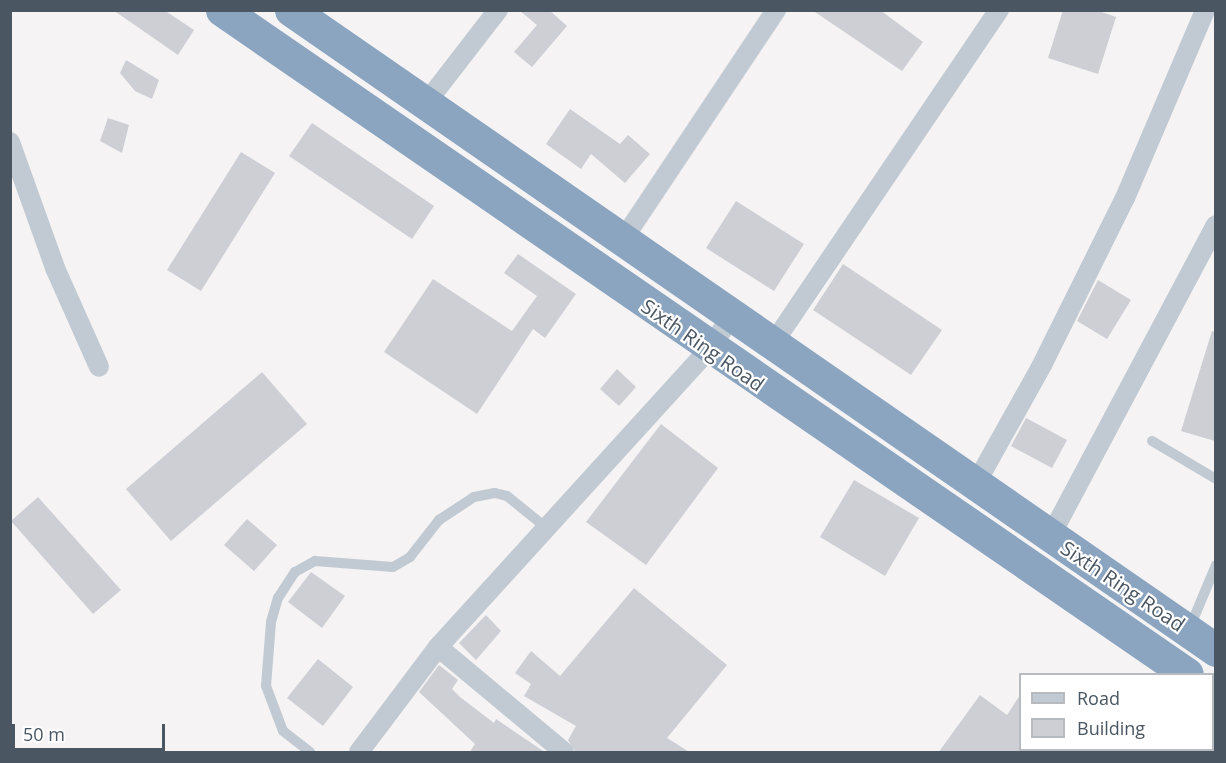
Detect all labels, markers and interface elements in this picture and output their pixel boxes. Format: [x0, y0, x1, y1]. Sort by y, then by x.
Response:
street label: Sixth Ring Road [637, 294, 769, 396]
street label: Sixth Ring Road [1056, 536, 1190, 636]
legend [1019, 673, 1214, 751]
text: Road [1077, 686, 1120, 710]
scale bar [15, 712, 168, 750]
text: Building [1077, 716, 1145, 740]
text: 50 m [23, 722, 65, 746]

